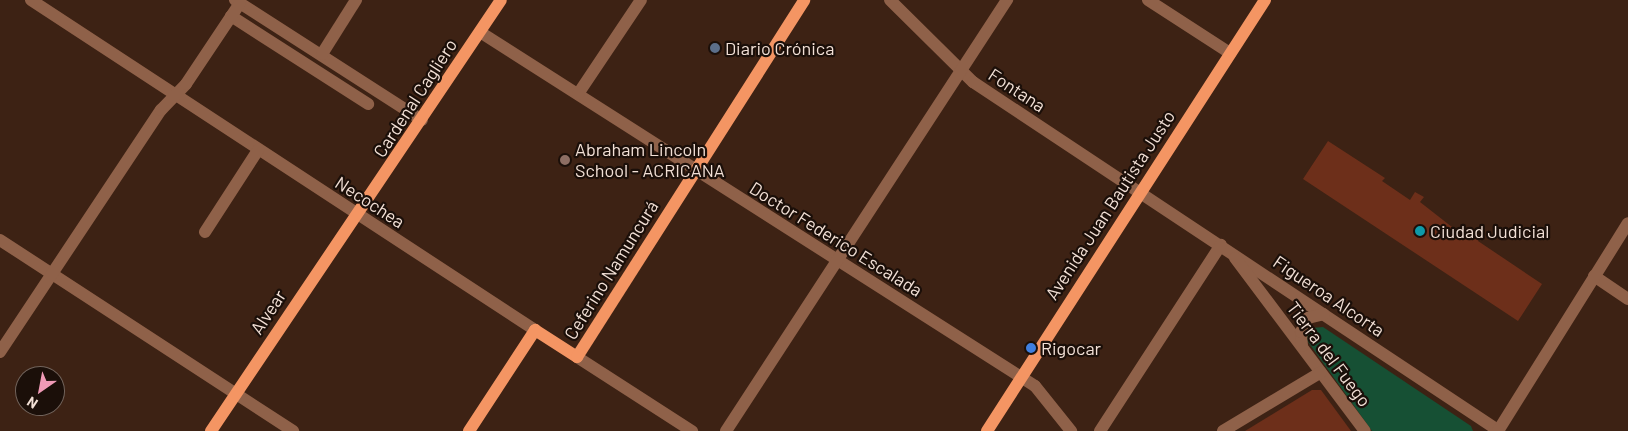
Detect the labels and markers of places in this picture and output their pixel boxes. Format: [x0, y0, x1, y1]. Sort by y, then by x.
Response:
place label: Diario Crónica [725, 37, 834, 59]
marker: Diario Crónica [709, 42, 721, 54]
place label: Abraham Lincoln School - ACRICANA [575, 139, 725, 182]
marker: Abraham Lincoln School - ACRICANA [559, 154, 571, 166]
place label: Ciudad Judicial [1430, 220, 1549, 242]
marker: Ciudad Judicial [1414, 225, 1426, 237]
place label: Rigocar [1041, 337, 1101, 359]
marker: Rigocar [1025, 342, 1037, 354]

